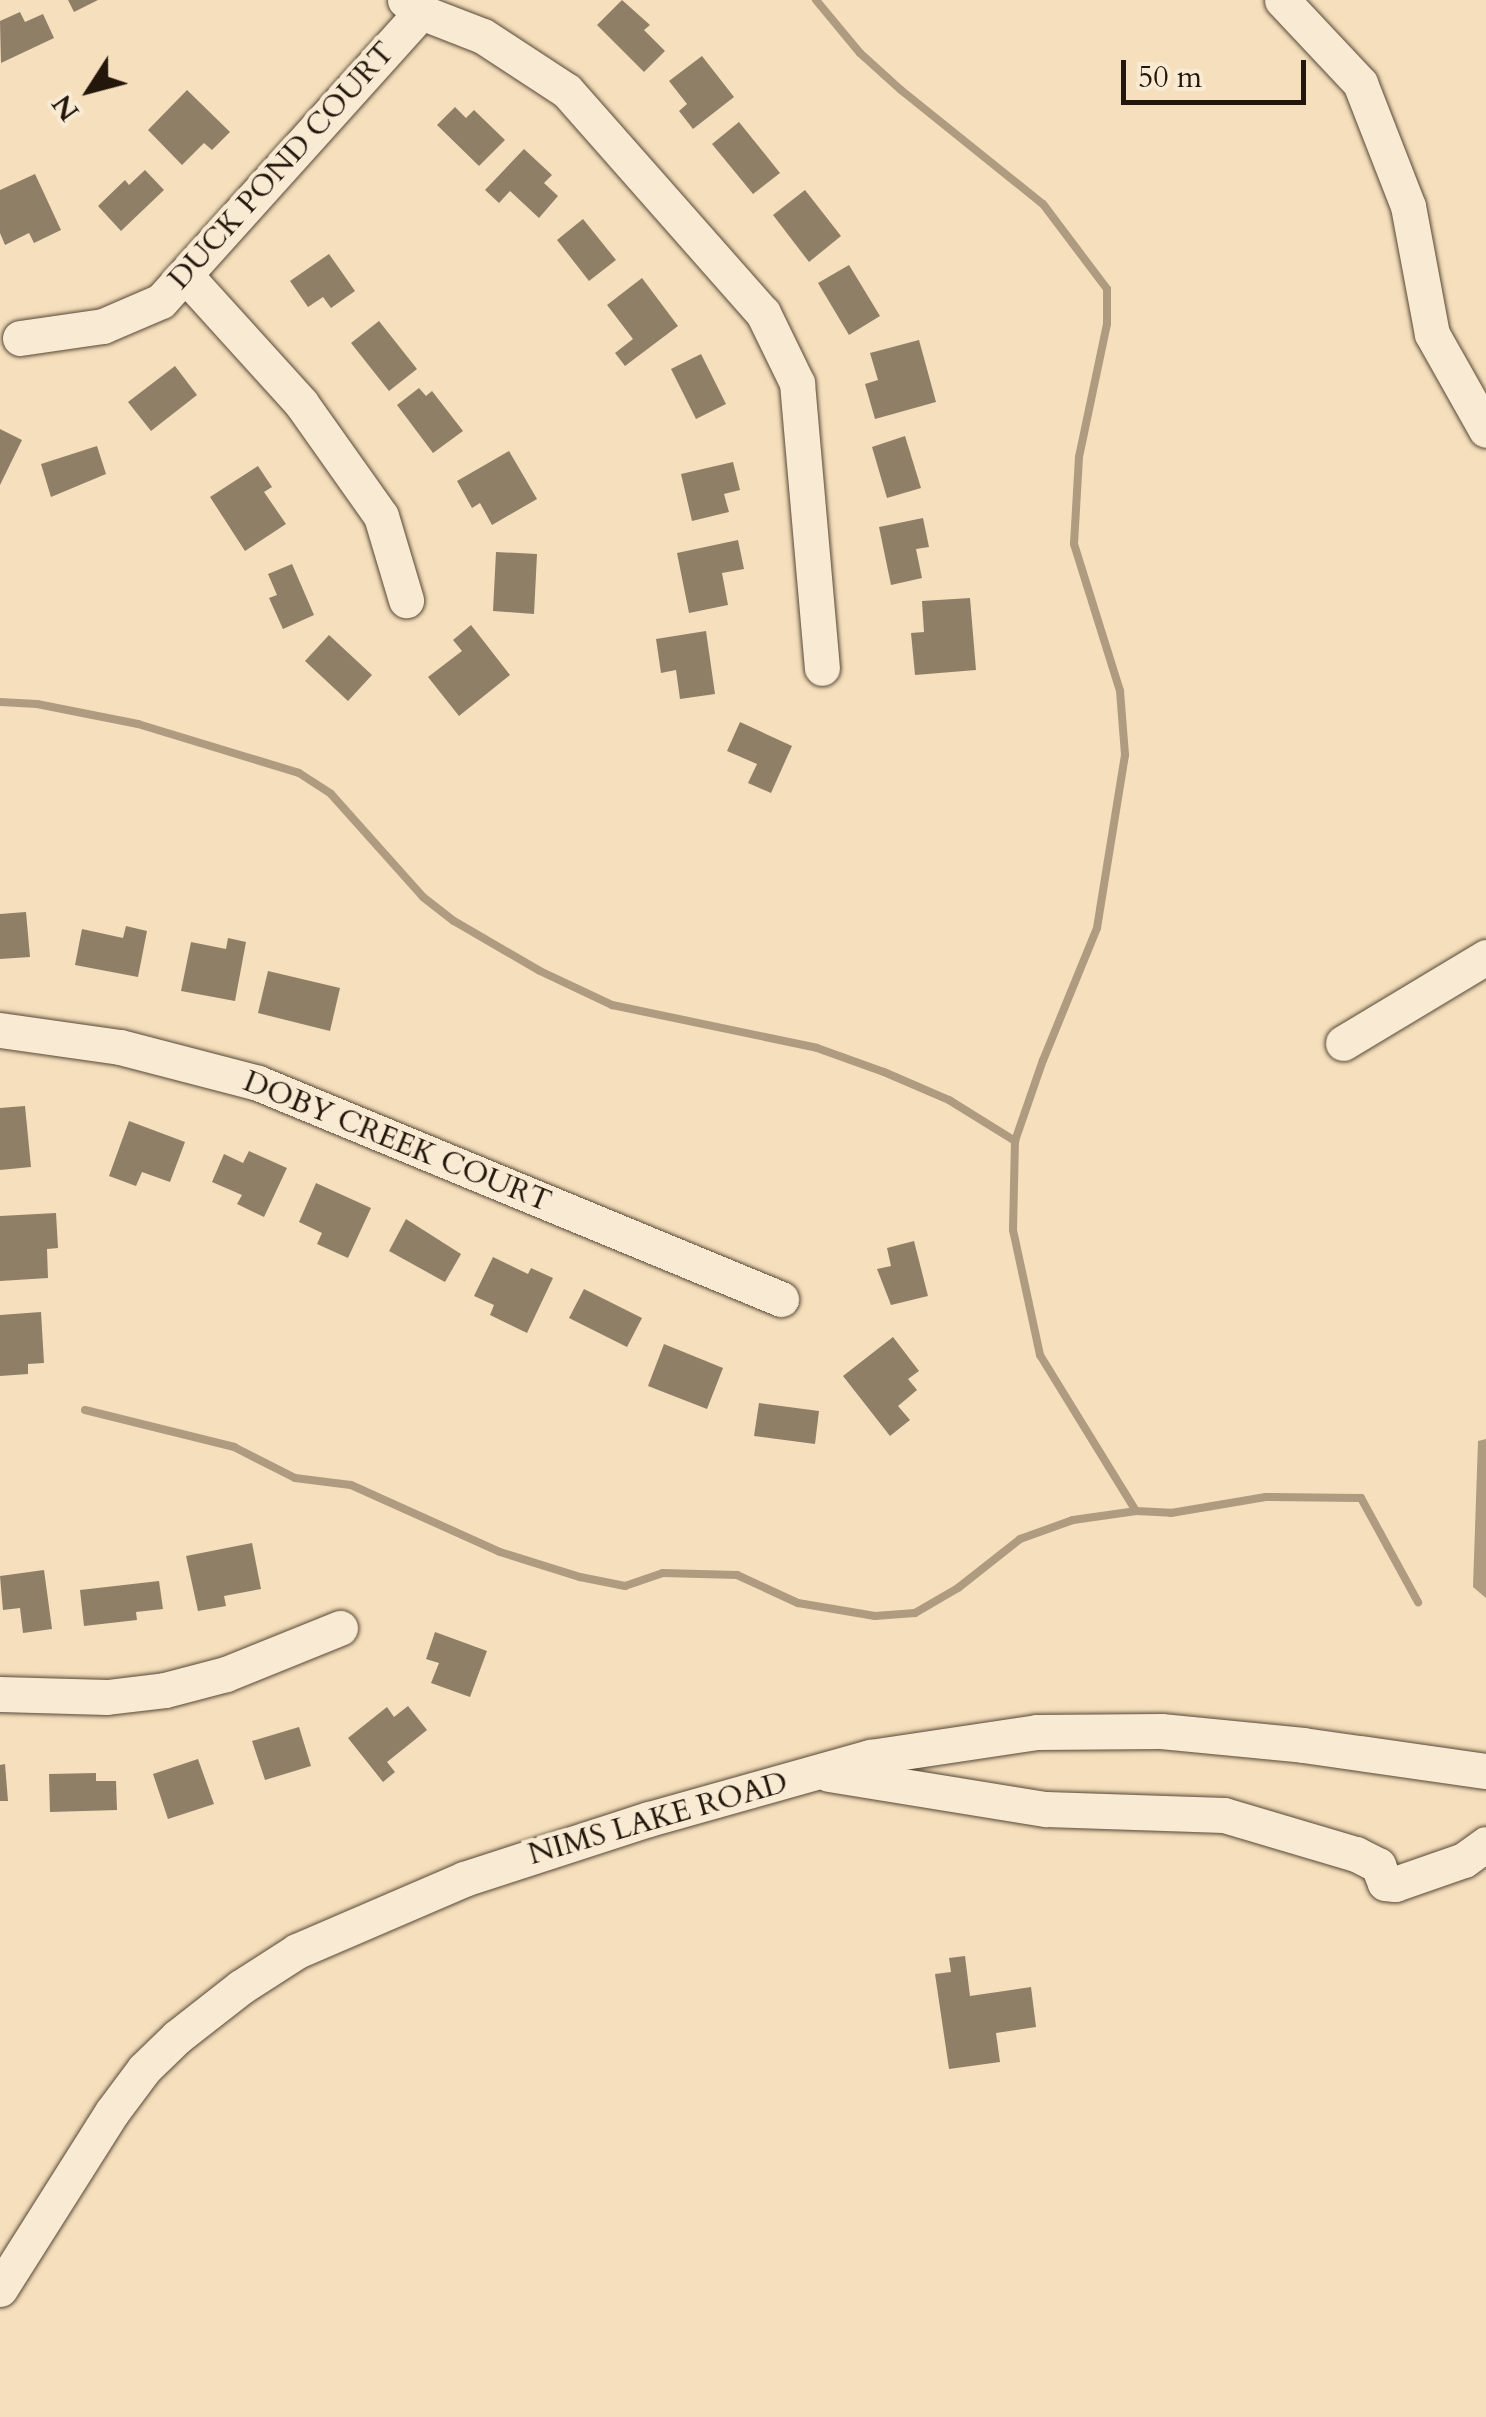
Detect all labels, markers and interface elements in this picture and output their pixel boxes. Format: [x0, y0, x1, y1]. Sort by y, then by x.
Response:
street label: DUCK POND COURT [162, 35, 402, 297]
north arrow [40, 40, 140, 140]
scale bar [1126, 40, 1311, 102]
text: 50 m [1138, 57, 1202, 98]
text: N [43, 87, 88, 129]
street label: DOBY CREEK COURT [238, 1064, 556, 1220]
street label: NIMS LAKE ROAD [524, 1765, 792, 1873]

